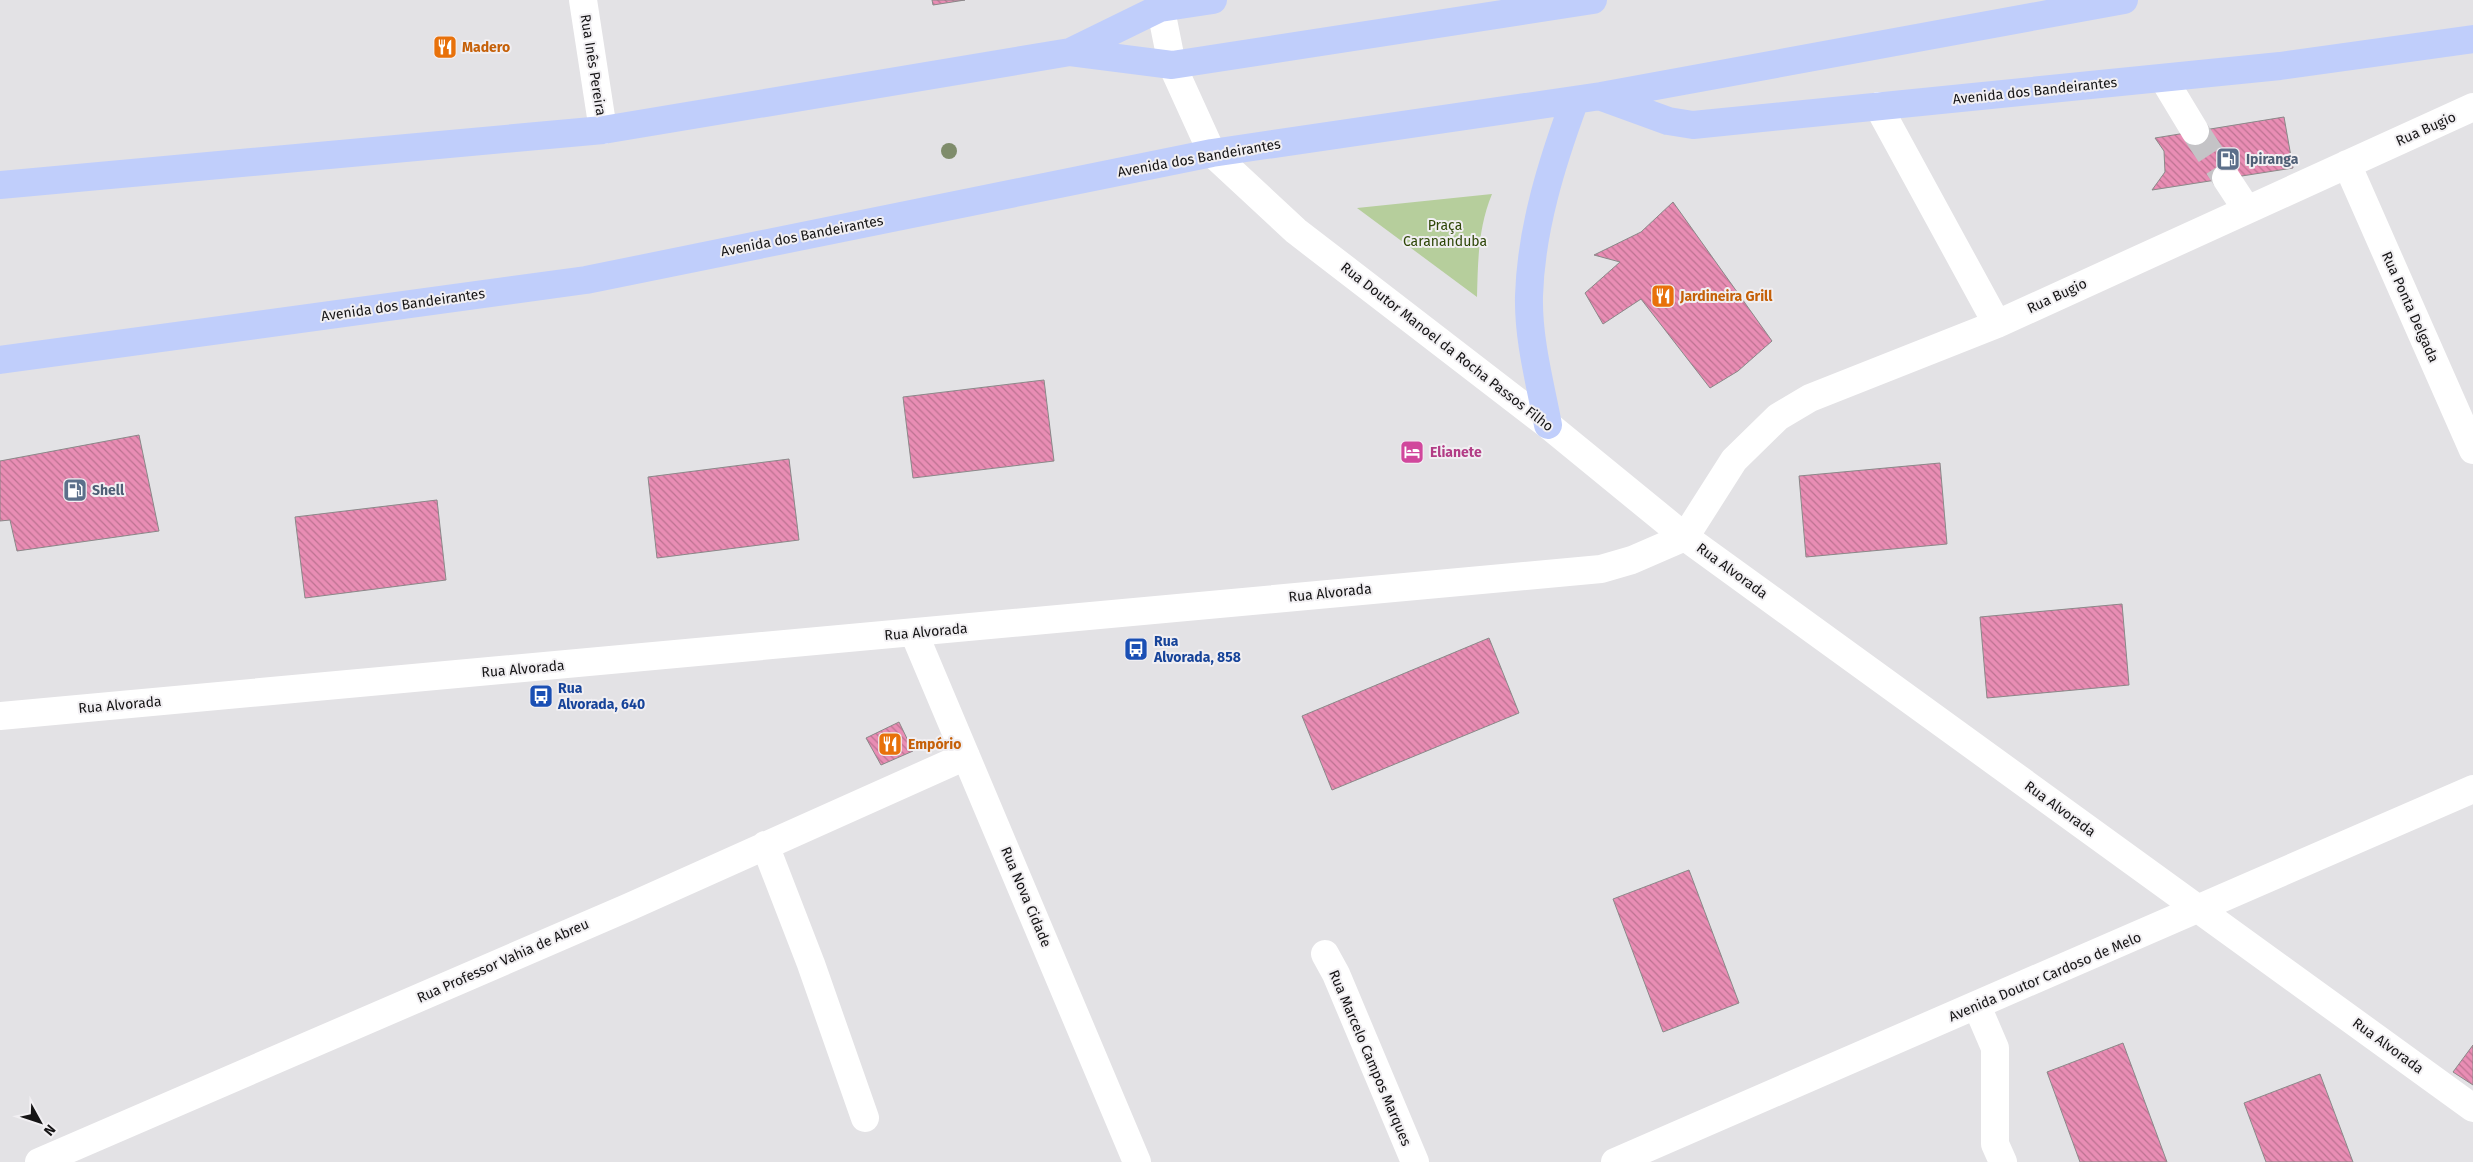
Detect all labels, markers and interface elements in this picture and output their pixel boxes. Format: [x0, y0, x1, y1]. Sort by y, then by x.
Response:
street label: Rua Inês Pereira [577, 13, 609, 117]
restaurant icon: Madero [432, 34, 458, 60]
place label: Madero [462, 39, 510, 56]
street label: Avenida dos Bandeirantes [1952, 74, 2118, 108]
street label: Rua Bugio [2393, 108, 2459, 150]
street label: Avenida dos Bandeirantes [1116, 135, 1282, 181]
fuel station icon: Ipiranga [2215, 146, 2241, 172]
place label: Ipiranga [2246, 151, 2299, 168]
street label: Avenida dos Bandeirantes [719, 212, 885, 260]
park label: Praça Carananduba [1403, 217, 1487, 250]
street label: Rua Ponta Delgada [2378, 249, 2442, 365]
street label: Rua Doutor Manoel da Rocha Passos Filho [1337, 259, 1557, 435]
street label: Rua Bugio [2024, 275, 2090, 317]
restaurant icon: Jardineira Grill [1650, 283, 1676, 309]
street label: Avenida dos Bandeirantes [320, 285, 486, 325]
place label: Jardineira Grill [1679, 288, 1773, 305]
hotel icon: Elianete [1399, 439, 1425, 465]
place label: Elianete [1430, 444, 1482, 461]
fuel station icon: Shell [62, 477, 88, 503]
place label: Shell [92, 482, 125, 499]
street label: Rua Alvorada [1693, 540, 1771, 602]
street label: Rua Alvorada [1288, 580, 1372, 606]
street label: Rua Alvorada [884, 620, 968, 644]
place label: Rua Alvorada, 858 [1153, 633, 1241, 666]
bus stop icon: Rua Alvorada, 858 [1123, 636, 1149, 662]
street label: Rua Alvorada [481, 657, 565, 681]
place label: Rua Alvorada, 640 [557, 680, 645, 713]
bus stop icon: Rua Alvorada, 640 [528, 683, 554, 709]
street label: Rua Alvorada [78, 693, 162, 717]
restaurant icon: Empório [877, 731, 903, 757]
place label: Empório [908, 736, 961, 753]
street label: Rua Alvorada [2021, 778, 2099, 840]
street label: Rua Nova Cidade [997, 844, 1055, 950]
street label: Rua Professor Vahia de Abreu [414, 915, 592, 1007]
street label: Avenida Doutor Cardoso de Melo [1946, 929, 2144, 1025]
street label: Rua Marcelo Campos Marques [1325, 967, 1415, 1149]
street label: Rua Alvorada [2349, 1015, 2427, 1077]
north arrow [15, 1097, 65, 1147]
text: N [40, 1121, 59, 1139]

